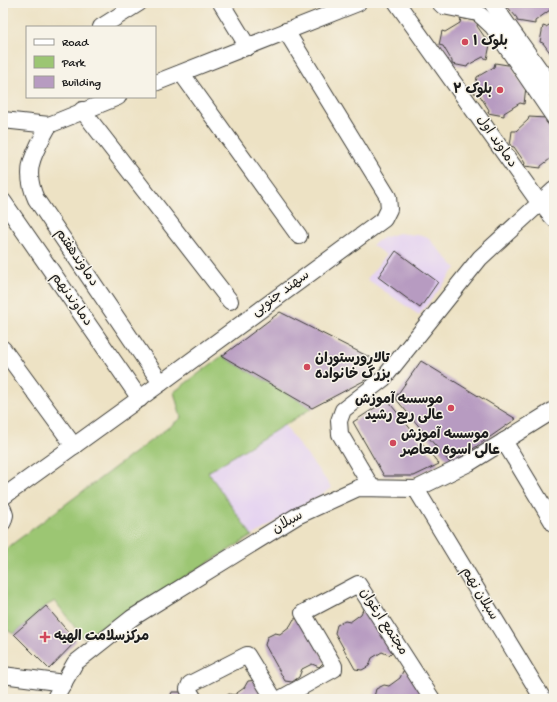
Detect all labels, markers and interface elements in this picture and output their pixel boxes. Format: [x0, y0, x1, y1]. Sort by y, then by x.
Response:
legend [26, 26, 156, 98]
place label: بلوک ۱ [473, 34, 508, 51]
text: Road [62, 37, 89, 51]
marker: بلوک ۱ [460, 37, 470, 47]
text: Park [61, 57, 87, 71]
text: Building [61, 77, 101, 91]
place label: بلوک ۲ [453, 82, 492, 99]
marker: بلوک ۲ [495, 85, 505, 95]
street label: دماوند اول [472, 113, 520, 171]
street label: دماوندهفتم [50, 226, 102, 290]
street label: سهند جنوبی [249, 267, 313, 321]
street label: دماوندنهم [46, 270, 96, 330]
place label: تالارورستوران بزرگ خانواده [315, 351, 391, 384]
marker: تالارورستوران بزرگ خانواده [302, 362, 312, 372]
place label: موسسه آموزش عالی ربع رشید [355, 390, 444, 425]
marker: موسسه آموزش عالی ربع رشید [446, 403, 456, 413]
place label: موسسه آموزش عالی اسوه معاصر [399, 425, 500, 460]
marker: موسسه آموزش عالی اسوه معاصر [388, 438, 398, 448]
street label: سبلان [270, 507, 306, 539]
street label: سبلان نهم [457, 564, 501, 624]
street label: مجتمع ارغوان [355, 585, 411, 659]
place label: مرکزسلامت الهیه [54, 629, 149, 646]
marker: مرکزسلامت الهیه [39, 631, 51, 643]

